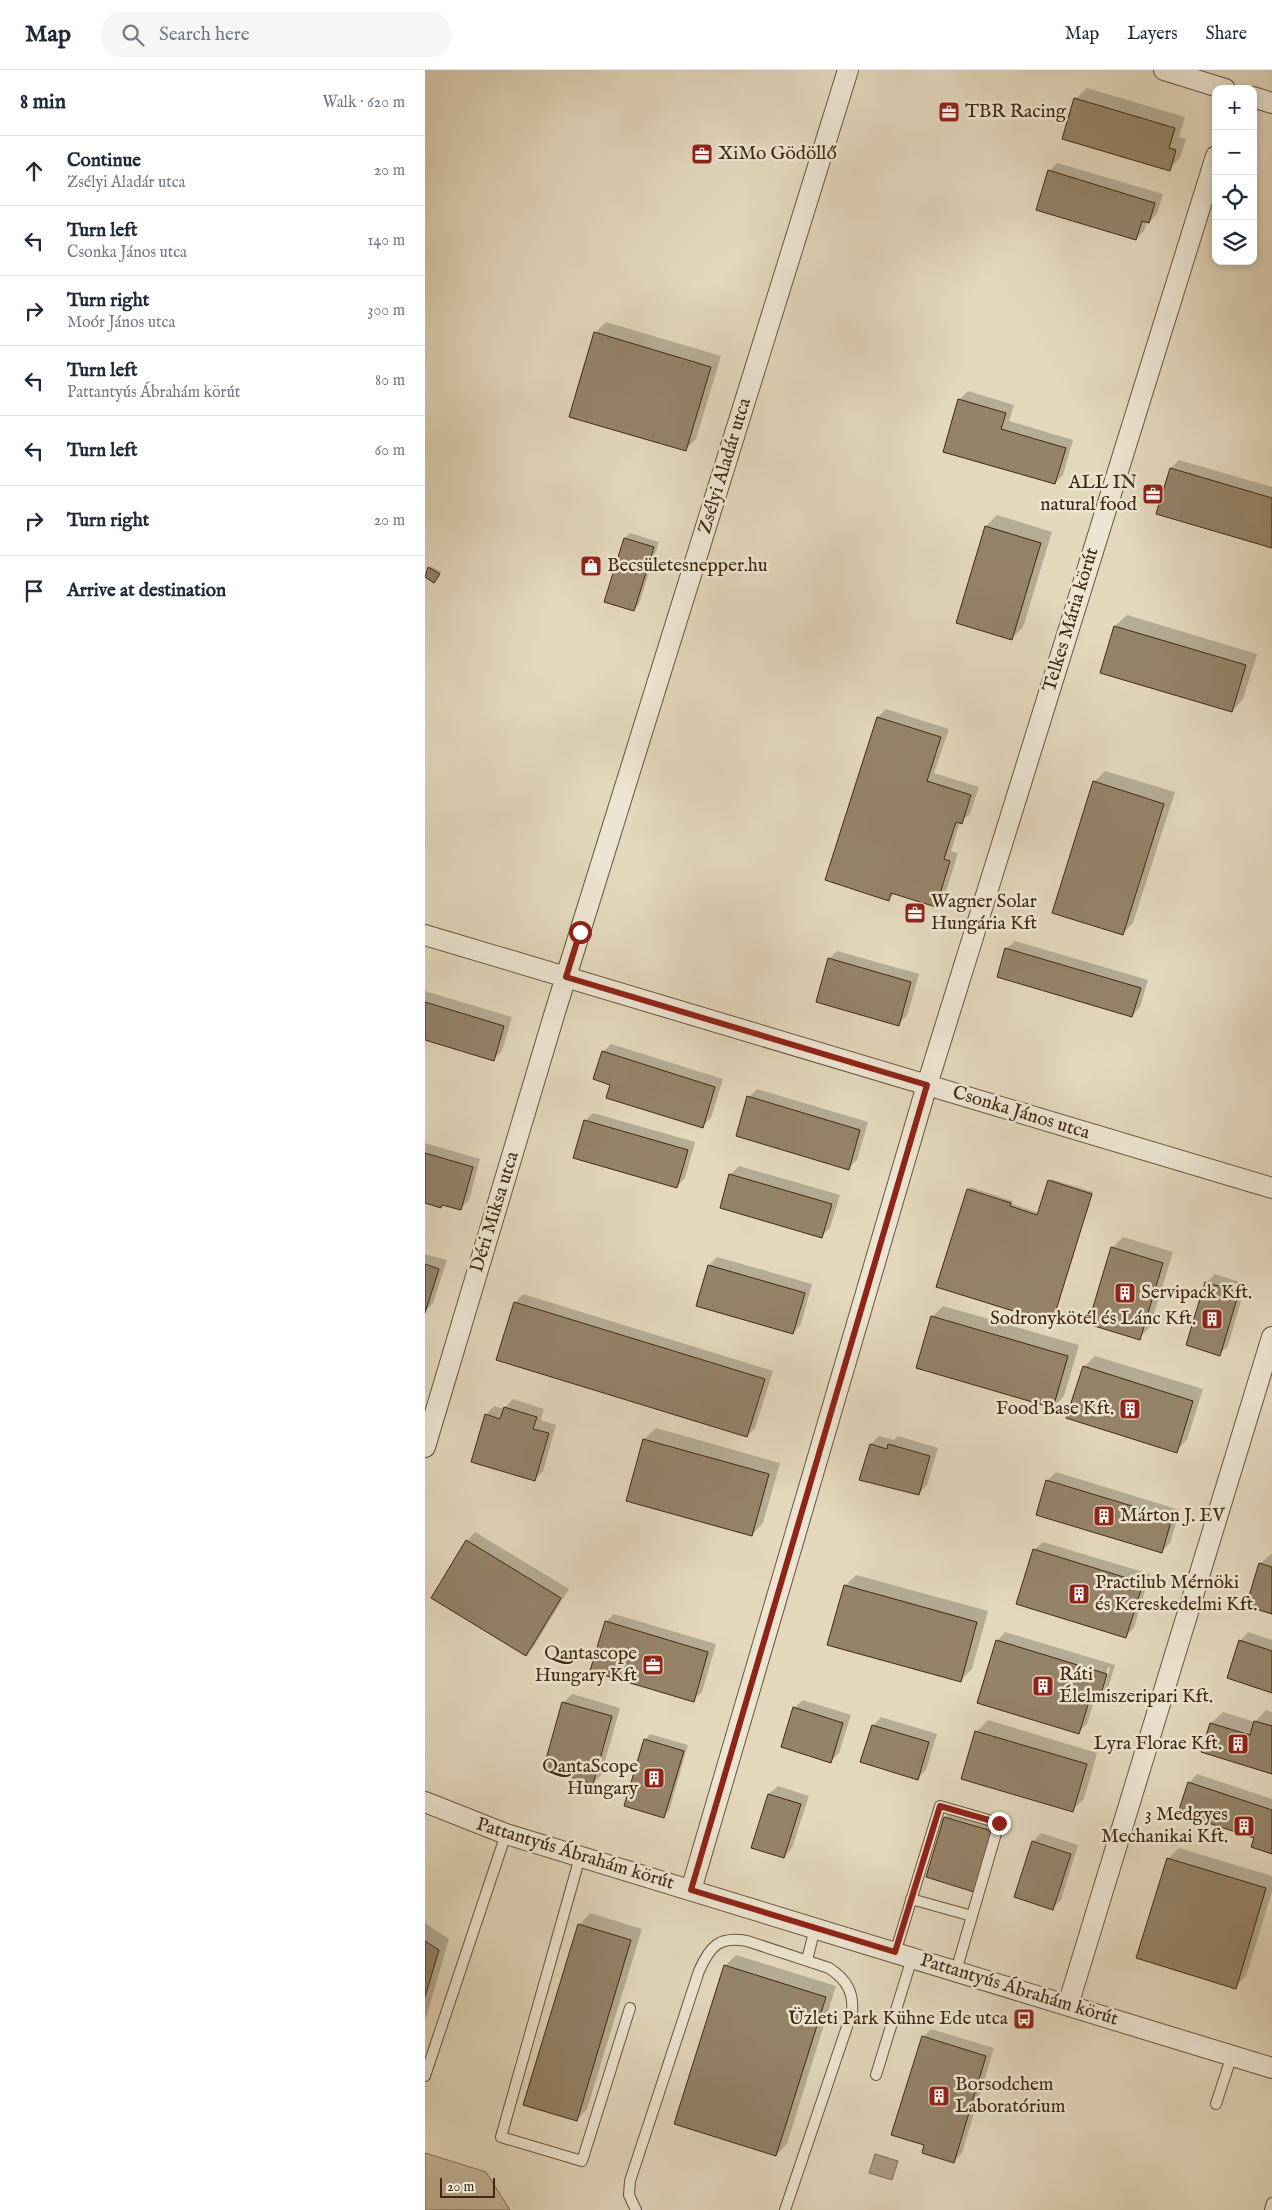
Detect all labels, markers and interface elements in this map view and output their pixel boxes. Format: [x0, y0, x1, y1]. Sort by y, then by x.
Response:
search box [101, 12, 451, 57]
text: Map [25, 19, 71, 50]
icon: search [119, 21, 147, 49]
text: Search here [159, 23, 250, 47]
text: Map [1065, 23, 1099, 46]
text: Layers [1127, 23, 1178, 46]
text: Share [1206, 23, 1247, 46]
map controls [1212, 85, 1257, 265]
button: + [1212, 85, 1257, 130]
text: 8 min [20, 89, 66, 116]
text: Walk · 620 m [322, 93, 405, 113]
office icon: TBR Racing [937, 100, 961, 124]
place label: TBR Racing [965, 100, 1067, 124]
button: − [1212, 130, 1257, 175]
office icon: XiMo Gödöllő [690, 142, 714, 166]
place label: XiMo Gödöllő [718, 142, 837, 166]
text: Continue [67, 149, 141, 173]
icon: ahead [20, 157, 48, 185]
text: 20 m [374, 161, 405, 181]
text: Zsélyi Aladár utca [67, 173, 186, 193]
button: locate [1212, 175, 1257, 220]
text: Turn left [67, 219, 138, 243]
button: layers [1212, 220, 1257, 265]
icon: left [20, 227, 48, 255]
text: 140 m [367, 231, 405, 251]
text: Csonka János utca [67, 243, 187, 263]
text: Turn right [67, 289, 149, 313]
icon: right [20, 297, 48, 325]
text: 300 m [367, 301, 405, 321]
text: Moór János utca [67, 313, 175, 333]
text: Turn left [67, 359, 138, 383]
icon: left [20, 367, 48, 395]
text: 80 m [375, 371, 405, 391]
text: Pattantyús Ábrahám körút [67, 383, 240, 403]
street label: Zsélyi Aladár utca [693, 394, 757, 537]
icon: left [20, 437, 48, 465]
text: Turn left [67, 439, 138, 463]
text: 60 m [375, 441, 405, 461]
place label: ALL IN natural food [1040, 471, 1138, 517]
office icon: ALL IN natural food [1141, 482, 1165, 506]
icon: right [20, 507, 48, 535]
text: Turn right [67, 509, 149, 533]
text: 20 m [374, 511, 405, 531]
street label: Telkes Mária körút [1038, 544, 1105, 695]
shop icon: Becsületesnepper.hu [579, 554, 603, 578]
place label: Becsületesnepper.hu [607, 554, 768, 578]
icon: arrive [20, 577, 48, 605]
text: Arrive at destination [67, 579, 226, 603]
place label: Wagner Solar Hungária Kft [931, 890, 1038, 936]
office icon: Wagner Solar Hungária Kft [903, 901, 927, 925]
route start [569, 921, 592, 944]
street label: Csonka János utca [949, 1081, 1093, 1146]
street label: Déri Miksa utca [465, 1148, 525, 1275]
building icon: Servipack Kft. [1113, 1281, 1137, 1305]
place label: Servipack Kft. [1141, 1281, 1252, 1305]
place label: Sodronykötél és Lánc Kft. [990, 1307, 1196, 1331]
building icon: Sodronykötél és Lánc Kft. [1200, 1307, 1224, 1331]
place label: Food Base Kft. [996, 1397, 1114, 1421]
building icon: Food Base Kft. [1118, 1397, 1142, 1421]
building icon: Márton J. EV [1092, 1504, 1116, 1528]
place label: Márton J. EV [1120, 1504, 1225, 1528]
place label: Practilub Mérnöki és Kereskedelmi Kft. [1095, 1571, 1257, 1617]
building icon: Practilub Mérnöki és Kereskedelmi Kft. [1067, 1582, 1091, 1606]
place label: Qantascope Hungary Kft [535, 1642, 637, 1688]
office icon: Qantascope Hungary Kft [641, 1653, 665, 1677]
place label: Ráti Élelmiszeripari Kft. [1059, 1663, 1213, 1709]
building icon: Ráti Élelmiszeripari Kft. [1031, 1674, 1055, 1698]
place label: Lyra Florae Kft. [1094, 1732, 1222, 1756]
building icon: Lyra Florae Kft. [1226, 1732, 1250, 1756]
place label: QantaScope Hungary [542, 1755, 639, 1801]
building icon: QantaScope Hungary [642, 1766, 666, 1790]
place label: 3 Medgyes Mechanikai Kft. [1101, 1803, 1228, 1849]
street label: Pattantyús Ábrahám körút [473, 1811, 678, 1896]
route end [988, 1812, 1011, 1835]
building icon: 3 Medgyes Mechanikai Kft. [1232, 1814, 1256, 1838]
street label: Pattantyús Ábrahám körút [917, 1947, 1122, 2032]
place label: Üzleti Park Kühne Ede utca [788, 2007, 1009, 2031]
bus stop icon: Üzleti Park Kühne Ede utca [1012, 2007, 1036, 2031]
place label: Borsodchem Laboratórium [955, 2073, 1066, 2119]
building icon: Borsodchem Laboratórium [927, 2084, 951, 2108]
scale bar [440, 2175, 495, 2198]
text: 20 m [447, 2178, 474, 2196]

